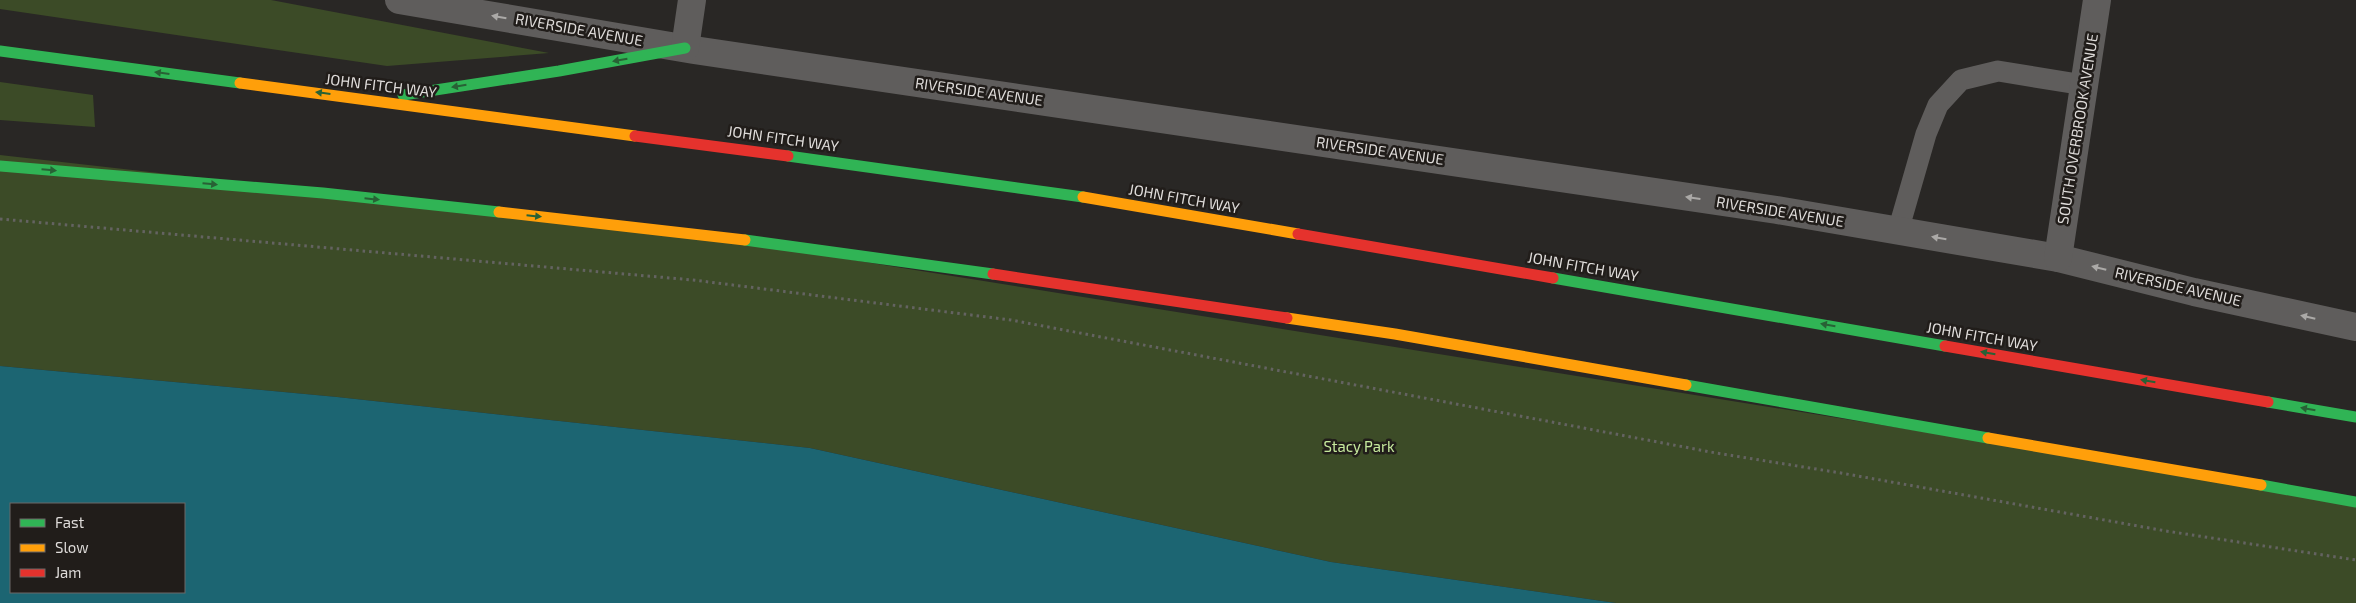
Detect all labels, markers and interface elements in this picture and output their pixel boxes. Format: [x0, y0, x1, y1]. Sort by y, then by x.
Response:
street label: RIVERSIDE AVENUE [514, 9, 644, 49]
one-way arrow [490, 12, 506, 20]
street label: SOUTH OVERBROOK AVENUE [2053, 32, 2101, 226]
one-way arrow [612, 56, 627, 64]
one-way arrow [154, 69, 170, 77]
street label: JOHN FITCH WAY [324, 69, 438, 101]
street label: RIVERSIDE AVENUE [914, 73, 1044, 109]
one-way arrow [451, 82, 467, 90]
one-way arrow [315, 89, 331, 97]
street label: JOHN FITCH WAY [726, 121, 840, 155]
street label: RIVERSIDE AVENUE [1315, 132, 1445, 168]
one-way arrow [41, 166, 57, 174]
street label: JOHN FITCH WAY [1127, 179, 1241, 217]
one-way arrow [203, 180, 219, 188]
street label: RIVERSIDE AVENUE [1715, 192, 1845, 230]
one-way arrow [1684, 193, 1700, 201]
one-way arrow [365, 195, 381, 203]
one-way arrow [526, 212, 542, 220]
one-way arrow [1931, 233, 1947, 241]
street label: JOHN FITCH WAY [1526, 247, 1640, 285]
street label: RIVERSIDE AVENUE [2113, 263, 2243, 309]
one-way arrow [2091, 264, 2106, 272]
one-way arrow [2301, 313, 2316, 321]
street label: JOHN FITCH WAY [1925, 317, 2039, 355]
one-way arrow [1819, 320, 1835, 328]
one-way arrow [1979, 348, 1995, 356]
one-way arrow [2140, 376, 2156, 384]
one-way arrow [2300, 404, 2316, 412]
park label: Stacy Park [1323, 437, 1395, 455]
legend [10, 503, 185, 593]
text: Fast [55, 513, 85, 531]
text: Slow [55, 538, 89, 556]
text: Jam [55, 563, 81, 581]

